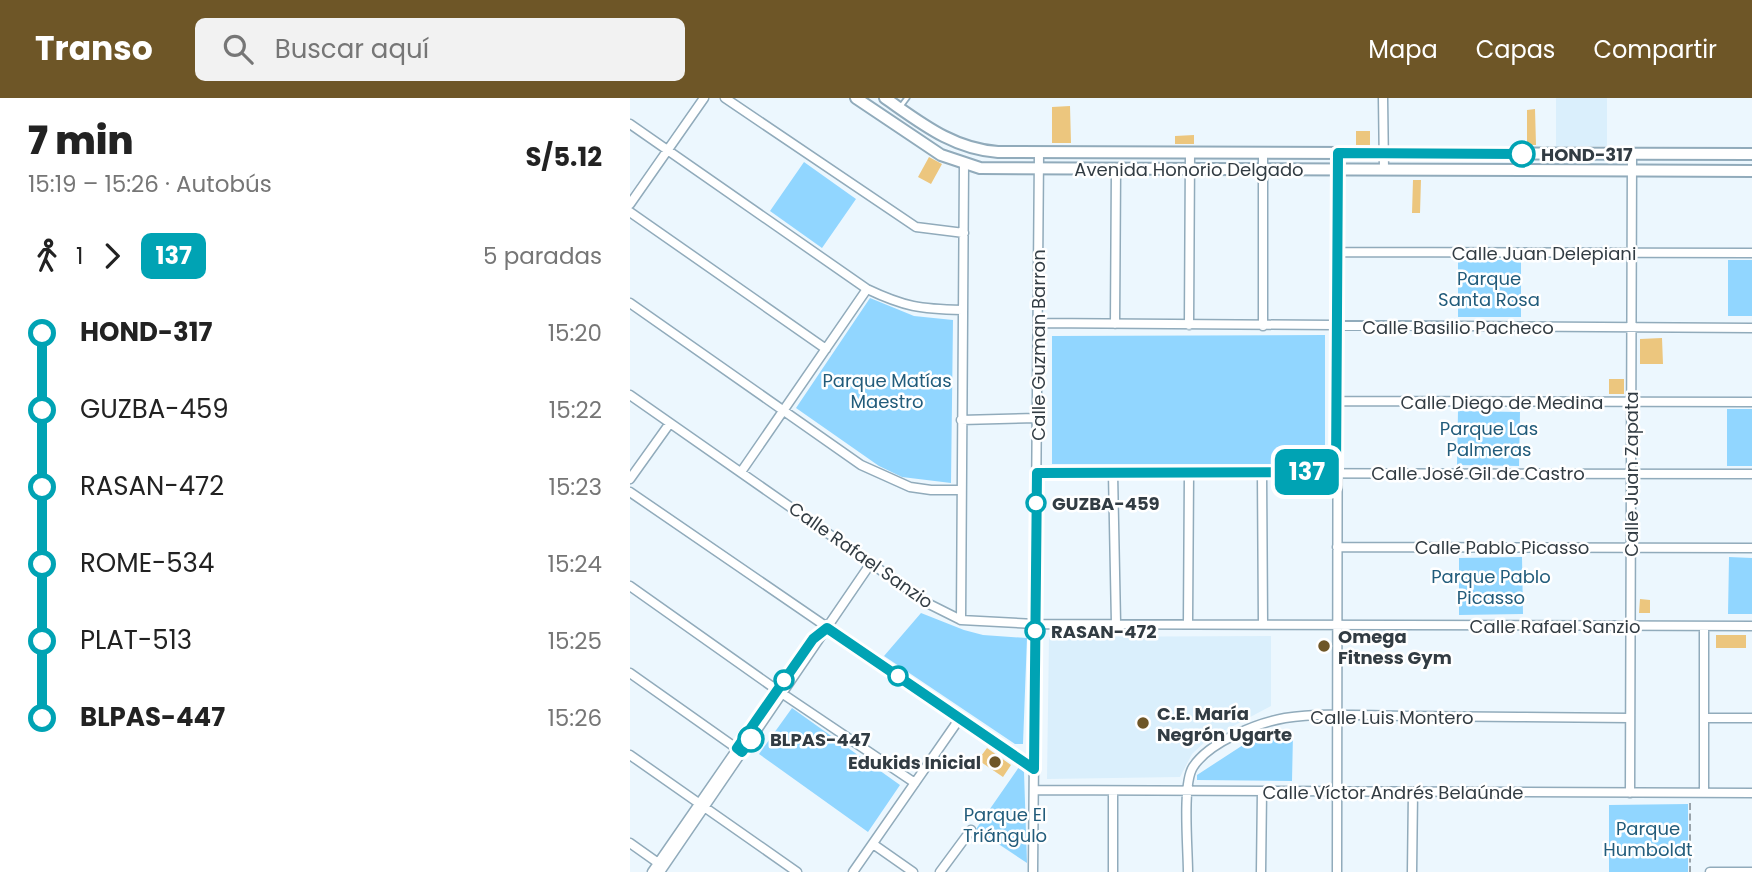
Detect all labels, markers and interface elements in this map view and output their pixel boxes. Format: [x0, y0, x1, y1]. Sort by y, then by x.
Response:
search box [195, 18, 685, 81]
text: Transo [35, 25, 153, 72]
icon: search [219, 30, 257, 68]
text: Buscar aquí [275, 31, 429, 67]
text: Mapa [1368, 33, 1438, 66]
text: Capas [1476, 33, 1555, 66]
text: Compartir [1593, 33, 1717, 66]
text: 7 min [28, 114, 133, 167]
text: S/5.12 [525, 139, 602, 175]
marker: HOND-317 [1509, 141, 1535, 167]
place label: HOND-317 [1541, 142, 1633, 167]
street label: Avenida Honorio Delgado [1074, 157, 1304, 182]
text: 15:19 – 15:26 · Autobús [28, 168, 272, 200]
icon: walk [28, 237, 66, 275]
icon: forward [93, 237, 131, 275]
text: 137 [155, 239, 192, 272]
text: 1 [76, 240, 83, 272]
text: 5 paradas [483, 240, 602, 272]
street label: Calle Juan Delepiani [1452, 241, 1636, 266]
street label: Calle Guzman Barron [1026, 249, 1051, 441]
park label: Parque Santa Rosa [1438, 266, 1540, 312]
text: HOND-317 [80, 314, 212, 350]
street label: Calle Basilio Pacheco [1362, 315, 1554, 340]
text: 15:20 [548, 317, 602, 349]
park label: Parque Matías Maestro [822, 368, 952, 414]
street label: Calle Diego de Medina [1401, 390, 1603, 415]
text: GUZBA-459 [80, 391, 229, 427]
street label: Calle Juan Zapata [1619, 391, 1644, 557]
text: 15:22 [549, 394, 602, 426]
park label: Parque Las Palmeras [1440, 416, 1538, 462]
line badge: 137 [1267, 449, 1347, 495]
text: 137 [1289, 455, 1325, 488]
street label: Calle José Gil de Castro [1371, 461, 1585, 486]
text: RASAN-472 [80, 468, 224, 504]
text: 15:23 [549, 471, 602, 503]
place label: GUZBA-459 [1052, 491, 1160, 516]
marker: GUZBA-459 [1026, 493, 1046, 513]
street label: Calle Rafael Sanzio [784, 496, 938, 614]
street label: Calle Pablo Picasso [1415, 535, 1589, 560]
text: ROME-534 [80, 545, 214, 581]
text: 15:24 [548, 548, 602, 580]
park label: Parque Pablo Picasso [1431, 564, 1551, 610]
street label: Calle Rafael Sanzio [1470, 614, 1640, 639]
place label: RASAN-472 [1051, 619, 1156, 644]
marker: RASAN-472 [1025, 621, 1045, 641]
text: PLAT-513 [80, 622, 192, 658]
place label: Omega Fitness Gym [1338, 624, 1452, 670]
text: 15:25 [548, 625, 602, 657]
marker: Omega Fitness Gym [1316, 638, 1332, 654]
unlabelled marker [888, 666, 908, 686]
unlabelled marker [774, 670, 794, 690]
text: BLPAS-447 [80, 699, 225, 735]
place label: C.E. María Negrón Ugarte [1157, 701, 1292, 747]
text: 15:26 [547, 702, 602, 734]
street label: Calle Luis Montero [1310, 705, 1474, 730]
marker: C.E. María Negrón Ugarte [1135, 715, 1151, 731]
marker: BLPAS-447 [738, 726, 764, 752]
place label: BLPAS-447 [770, 727, 871, 752]
place label: Edukids Inicial [848, 750, 981, 775]
marker: Edukids Inicial [987, 754, 1003, 770]
street label: Calle Víctor Andrés Belaúnde [1262, 780, 1524, 805]
park label: Parque El Triángulo [963, 802, 1047, 848]
park label: Parque Humboldt [1603, 816, 1693, 862]

